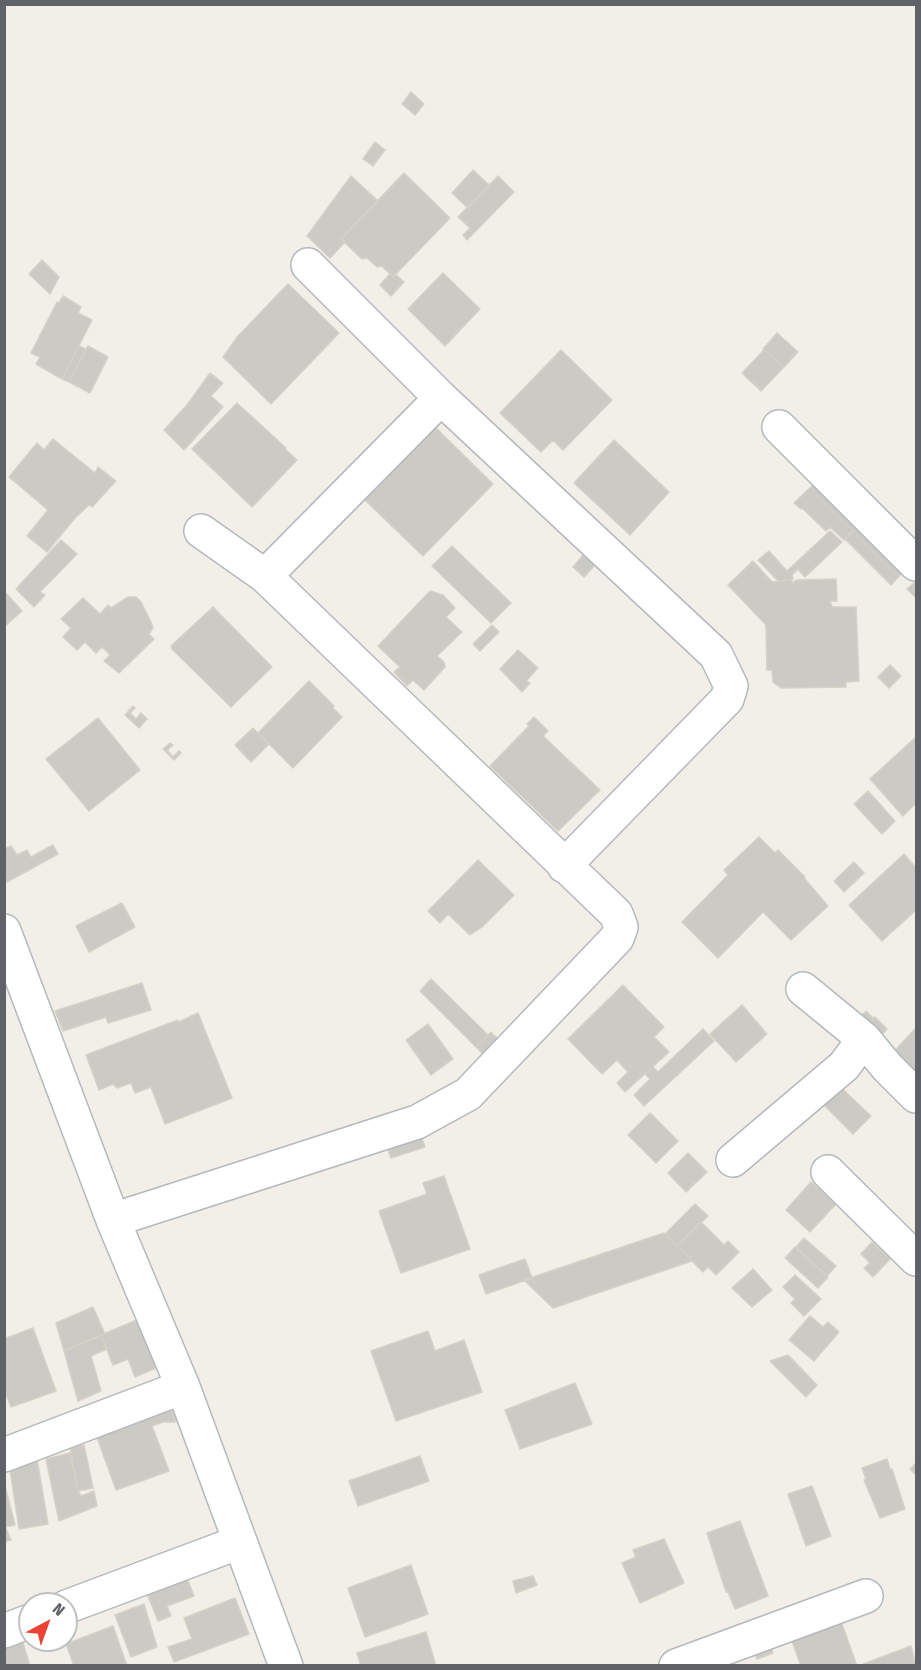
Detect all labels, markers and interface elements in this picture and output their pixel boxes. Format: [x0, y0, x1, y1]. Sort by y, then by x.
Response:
north arrow [18, 1592, 78, 1652]
text: N [49, 1599, 69, 1620]

